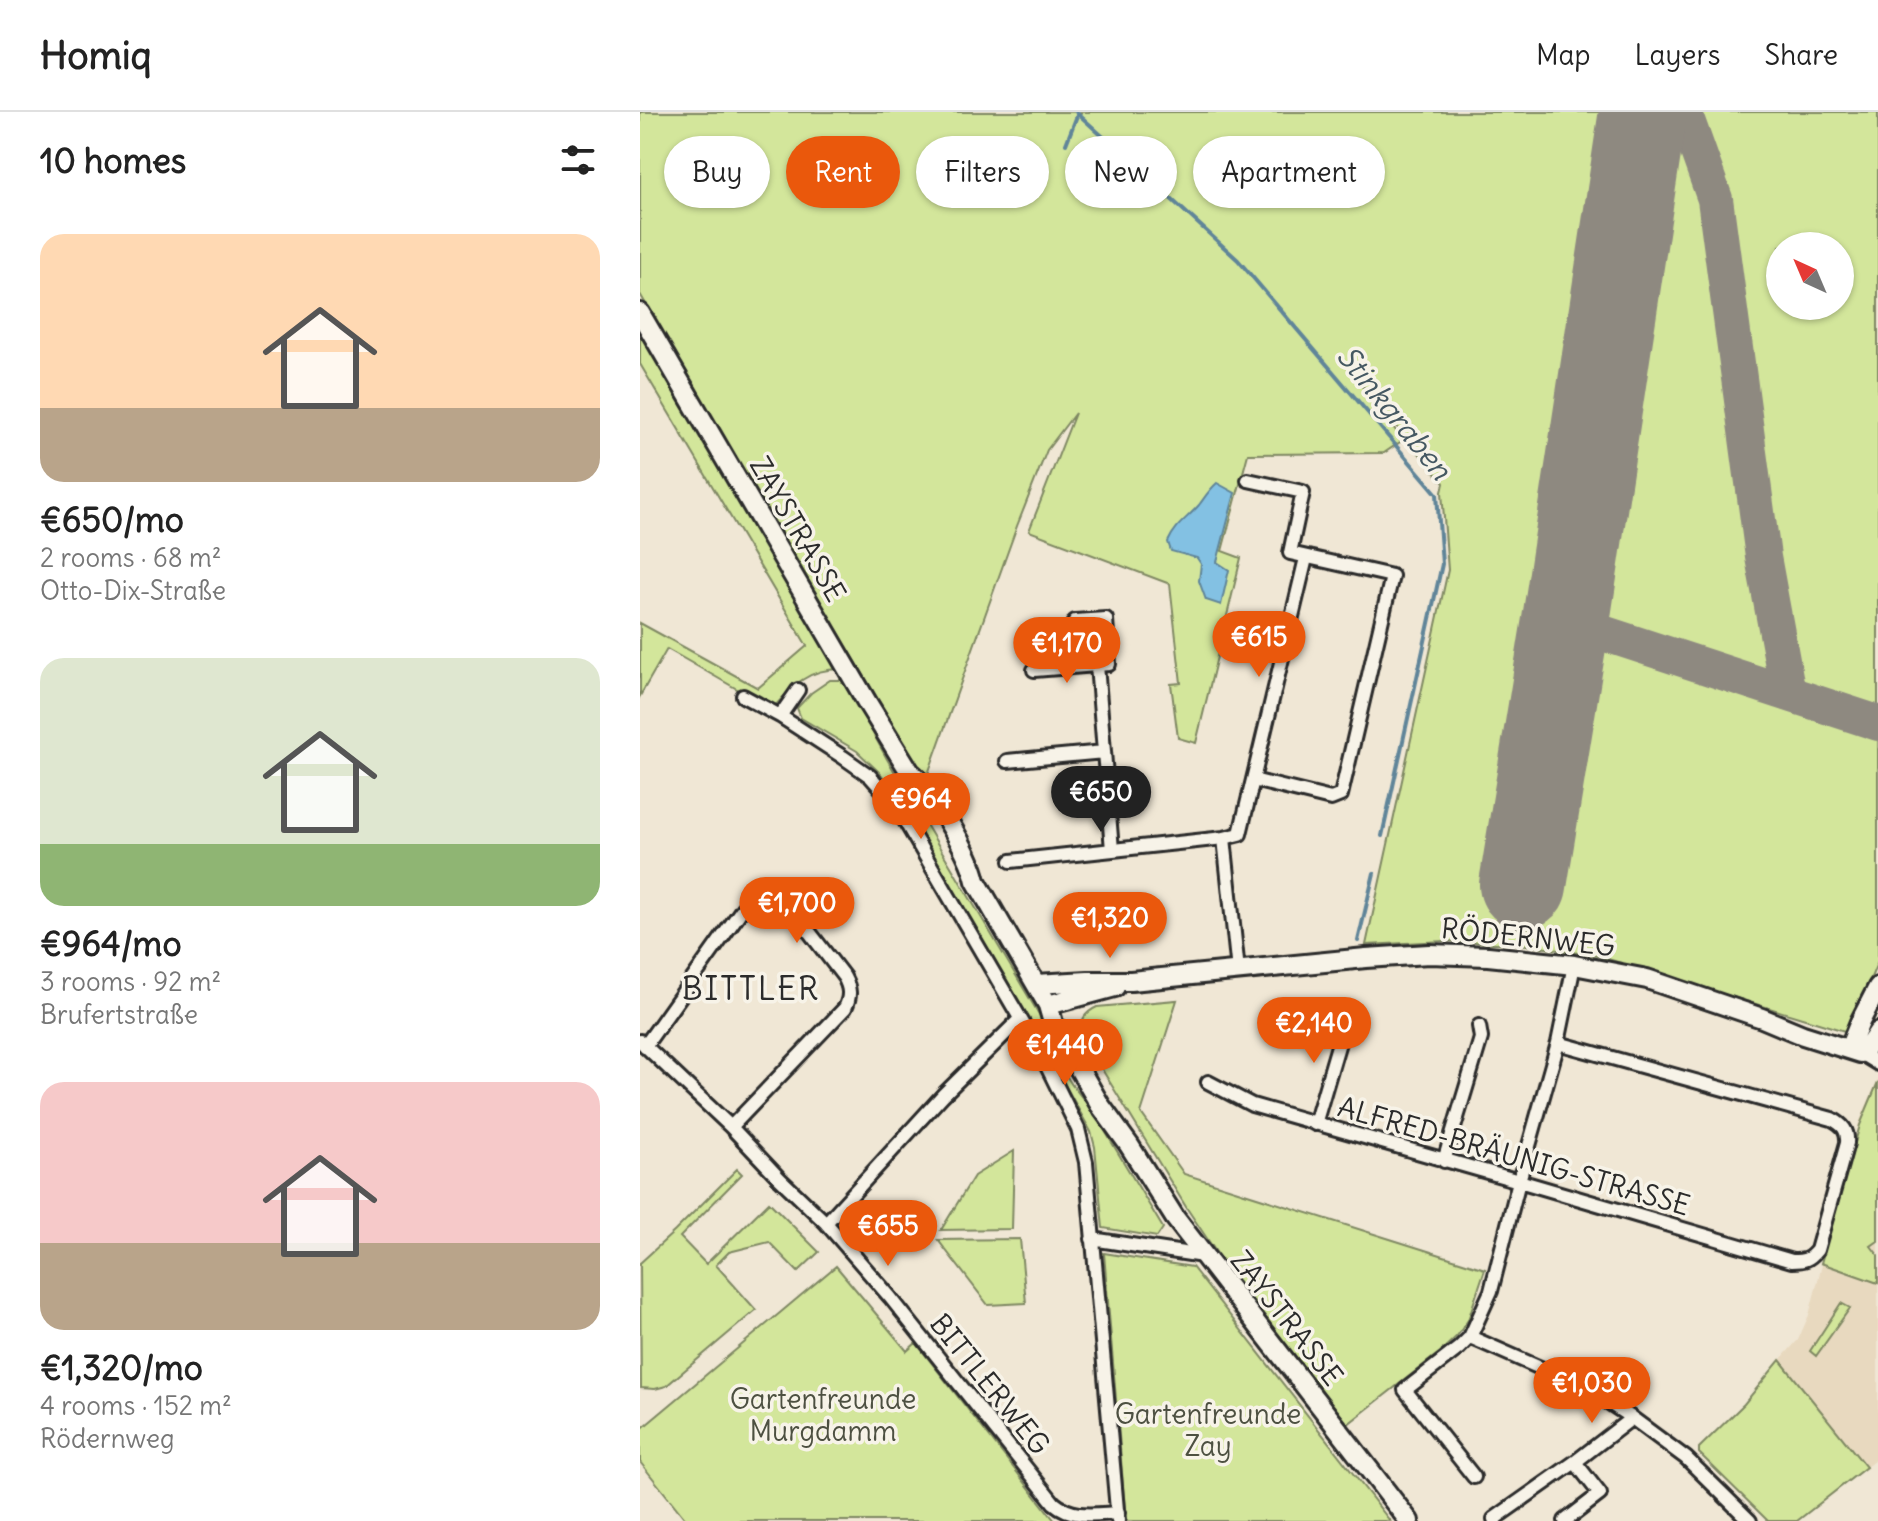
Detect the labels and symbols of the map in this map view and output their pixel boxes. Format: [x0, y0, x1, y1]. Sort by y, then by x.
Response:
north arrow [1766, 232, 1854, 320]
water label: Stinkgraben [1329, 338, 1461, 488]
street label: ZAYSTRASSE [742, 450, 854, 608]
pin: €615 [1212, 611, 1306, 679]
pin: €1,170 [1002, 617, 1132, 685]
pin: €650 [1054, 766, 1148, 834]
pin: €964 [874, 773, 968, 841]
pin: €1,700 [732, 877, 862, 945]
pin: €1,320 [1045, 892, 1175, 960]
street label: RÖDERNWEG [1439, 909, 1617, 964]
district label: BITTLER [682, 968, 820, 1009]
pin: €2,140 [1249, 997, 1379, 1065]
pin: €1,440 [1000, 1019, 1130, 1087]
street label: ALFRED-BRÄUNIG-STRASSE [1334, 1087, 1694, 1224]
pin: €655 [841, 1200, 935, 1268]
street label: ZAYSTRASSE [1223, 1243, 1351, 1393]
street label: BITTLERWEG [922, 1306, 1058, 1462]
pin: €1,030 [1527, 1357, 1657, 1425]
park label: Gartenfreunde Murgdamm [730, 1381, 916, 1449]
park label: Gartenfreunde Zay [1115, 1396, 1301, 1464]

